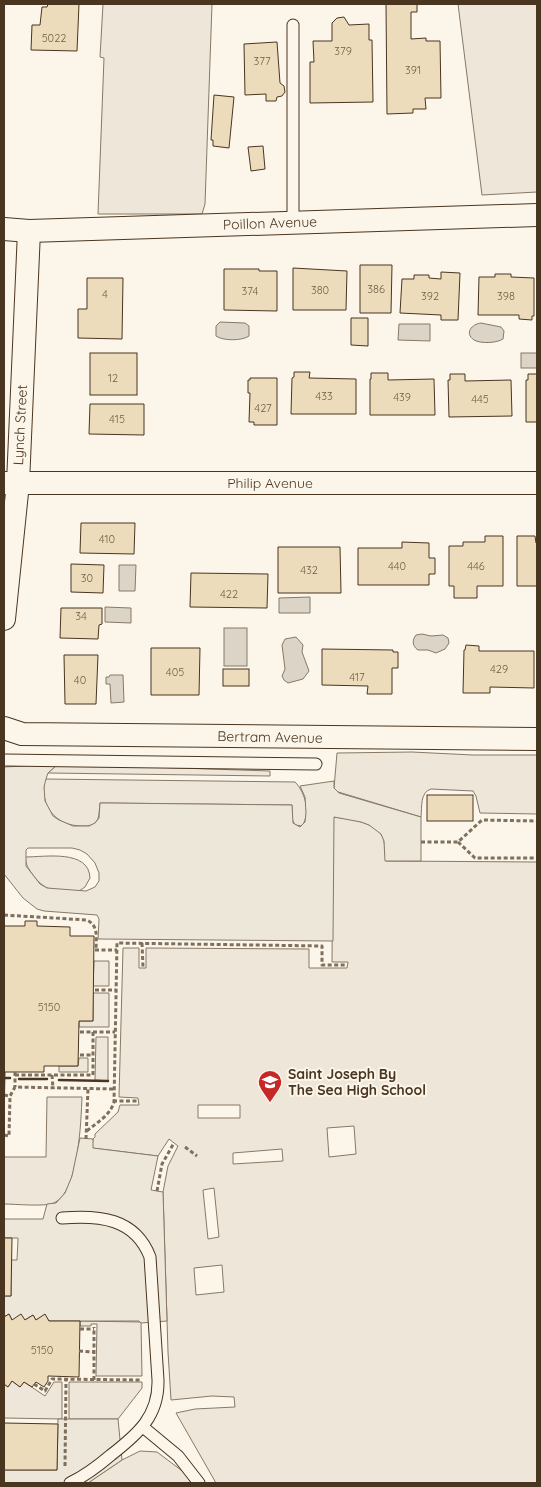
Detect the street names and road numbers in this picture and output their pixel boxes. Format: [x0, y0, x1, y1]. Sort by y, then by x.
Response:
street label: Poillon Avenue [223, 212, 317, 234]
street label: Lynch Street [9, 384, 31, 466]
street label: Philip Avenue [227, 474, 313, 492]
street label: Bertram Avenue [217, 727, 323, 747]

